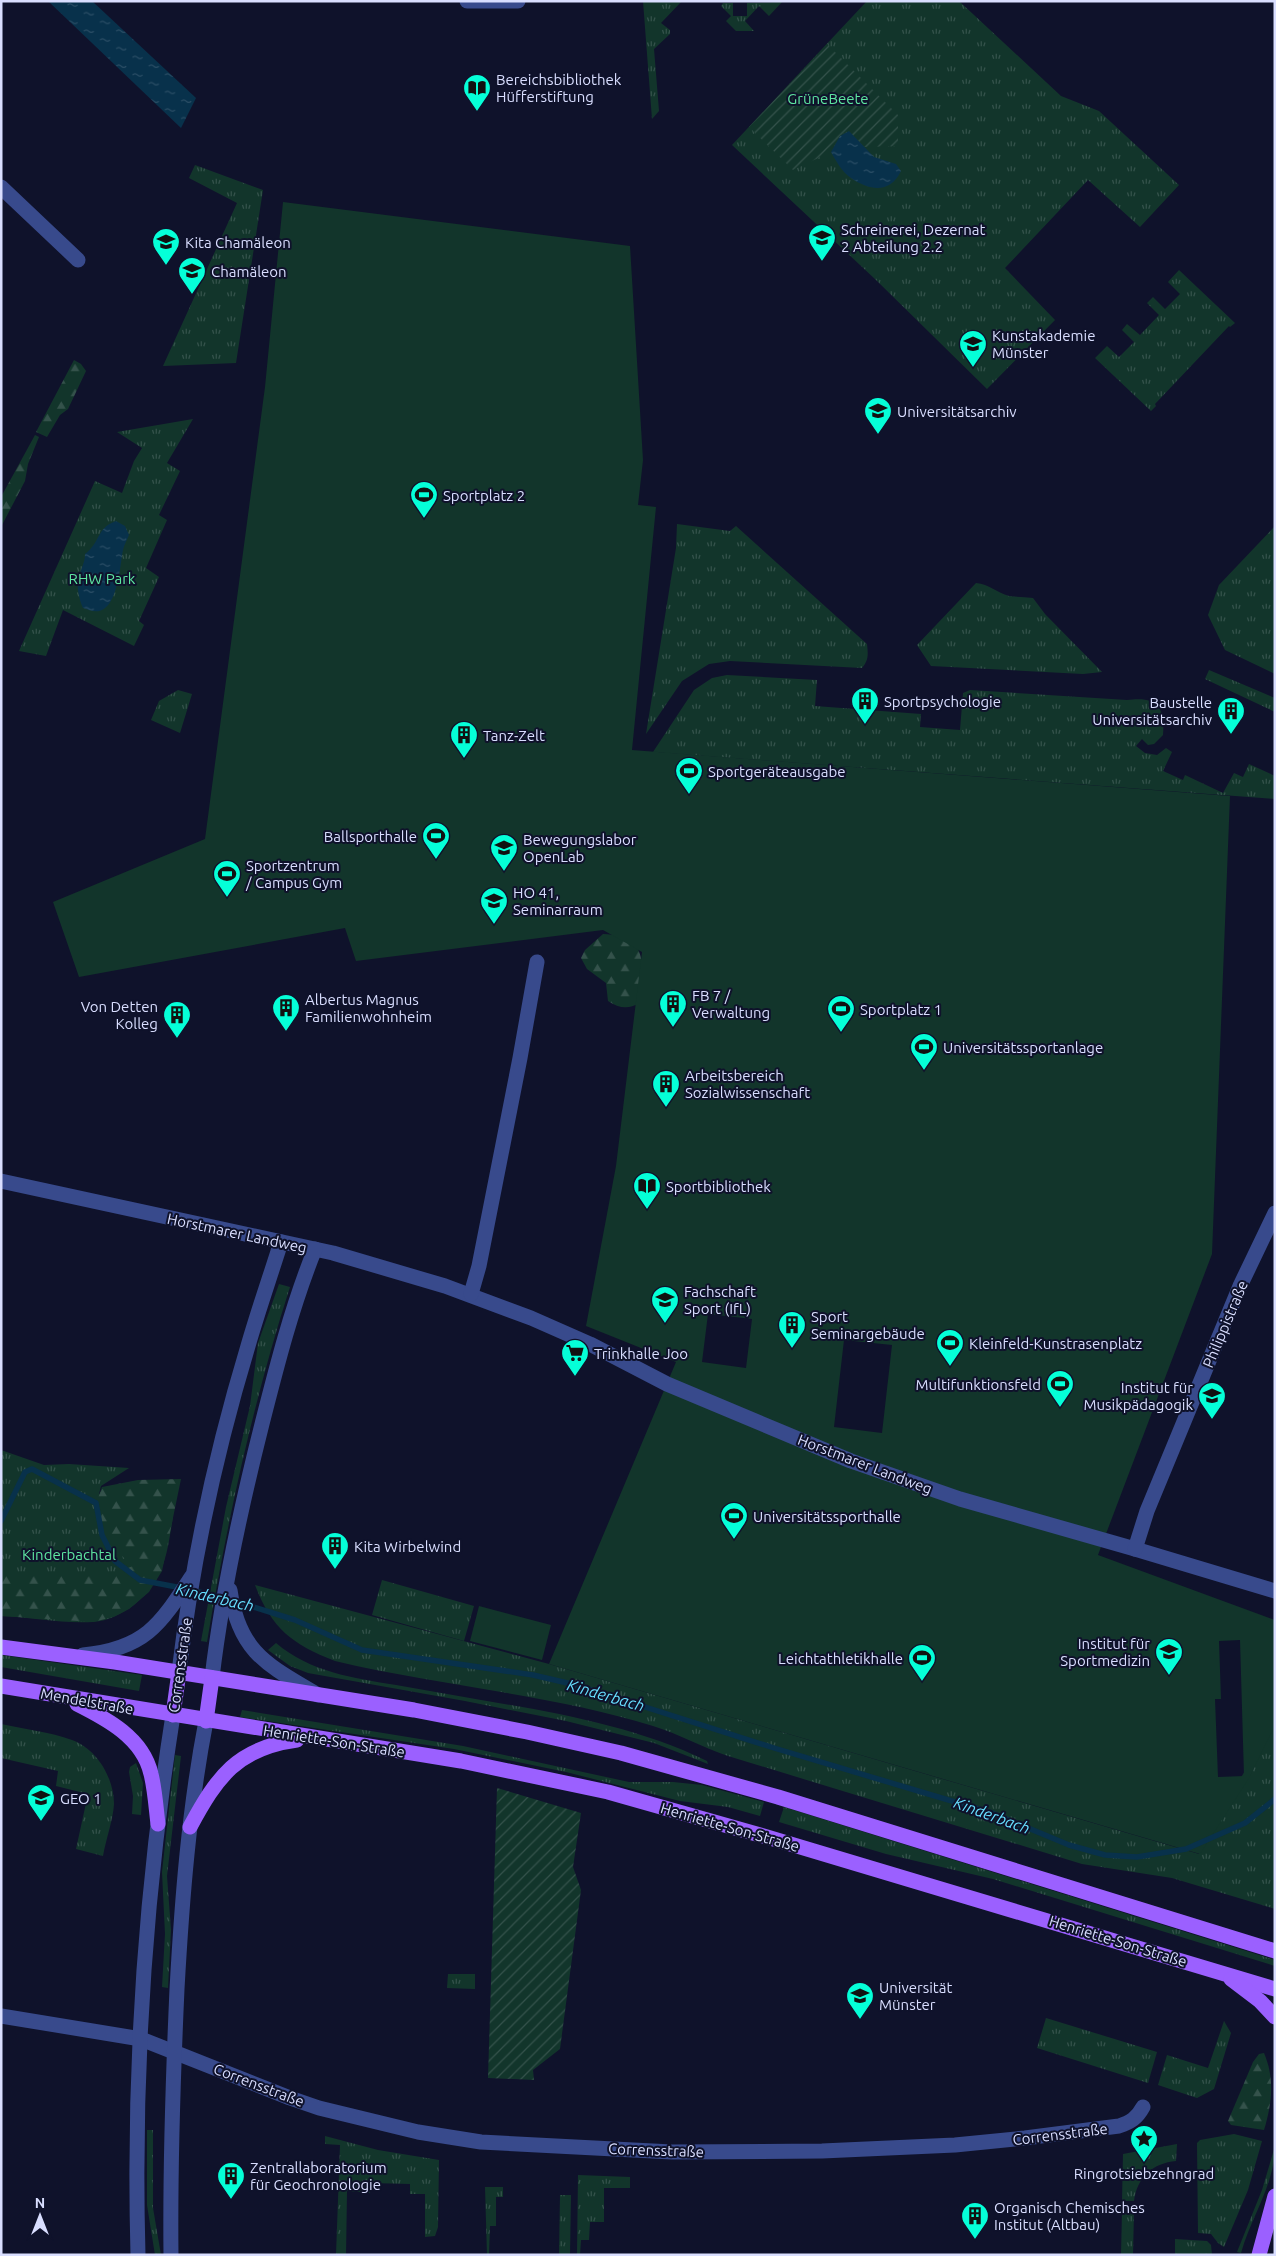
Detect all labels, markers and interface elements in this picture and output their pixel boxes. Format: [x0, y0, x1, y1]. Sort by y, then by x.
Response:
place label: Bereichsbibliothek Hüfferstiftung [496, 71, 622, 105]
library icon: Bereichsbibliothek Hüfferstiftung [462, 73, 492, 112]
park label: GrüneBeete [787, 90, 869, 107]
place label: Schreinerei, Dezernat 2 Abteilung 2.2 [841, 221, 985, 255]
school or university icon: Schreinerei, Dezernat 2 Abteilung 2.2 [807, 223, 837, 262]
school or university icon: Kita Chamäleon [151, 227, 181, 266]
place label: Kita Chamäleon [185, 234, 291, 251]
school or university icon: Chamäleon [177, 256, 207, 295]
place label: Chamäleon [211, 263, 287, 280]
place label: Kunstakademie Münster [992, 327, 1096, 361]
school or university icon: Kunstakademie Münster [958, 329, 988, 368]
school or university icon: Universitätsarchiv [863, 396, 893, 435]
place label: Universitätsarchiv [897, 403, 1017, 420]
sports icon: Sportplatz 2 [409, 480, 439, 519]
place label: Sportplatz 2 [443, 487, 525, 504]
park label: RHW Park [69, 570, 136, 587]
building icon: Sportpsychologie [850, 686, 880, 725]
place label: Sportpsychologie [884, 693, 1001, 710]
place label: Baustelle Universitätsarchiv [1092, 694, 1213, 728]
building icon: Baustelle Universitätsarchiv [1216, 696, 1246, 735]
building icon: Tanz-Zelt [449, 720, 479, 759]
place label: Tanz-Zelt [483, 727, 545, 744]
sports icon: Sportgeräteausgabe [674, 756, 704, 795]
place label: Sportgeräteausgabe [708, 763, 846, 780]
sports icon: Ballsporthalle [421, 821, 451, 860]
place label: Ballsporthalle [324, 828, 417, 845]
place label: Bewegungslabor OpenLab [523, 831, 637, 865]
school or university icon: Bewegungslabor OpenLab [489, 833, 519, 872]
place label: Sportzentrum / Campus Gym [245, 857, 342, 891]
sports icon: Sportzentrum / Campus Gym [212, 859, 242, 898]
place label: HO 41, Seminarraum [513, 884, 603, 918]
school or university icon: HO 41, Seminarraum [479, 886, 509, 925]
place label: FB 7 / Verwaltung [692, 987, 770, 1021]
building icon: FB 7 / Verwaltung [658, 989, 688, 1028]
place label: Albertus Magnus Familienwohnheim [305, 991, 432, 1025]
building icon: Albertus Magnus Familienwohnheim [271, 993, 301, 1032]
sports icon: Sportplatz 1 [826, 994, 856, 1033]
place label: Von Detten Kolleg [81, 998, 158, 1032]
building icon: Von Detten Kolleg [162, 1000, 192, 1039]
place label: Sportplatz 1 [860, 1001, 942, 1018]
sports icon: Universitätssportanlage [909, 1032, 939, 1071]
place label: Universitätssportanlage [943, 1039, 1103, 1056]
place label: Arbeitsbereich Sozialwissenschaft [685, 1067, 810, 1101]
building icon: Arbeitsbereich Sozialwissenschaft [651, 1069, 681, 1108]
library icon: Sportbibliothek [632, 1171, 662, 1210]
place label: Sportbibliothek [666, 1178, 771, 1195]
street label: Horstmarer Landweg [166, 1210, 308, 1256]
street label: Philippistraße [1199, 1278, 1251, 1370]
place label: Fachschaft Sport (IfL) [684, 1283, 756, 1317]
school or university icon: Fachschaft Sport (IfL) [650, 1285, 680, 1324]
place label: Sport Seminargebäude [811, 1308, 925, 1342]
building icon: Sport Seminargebäude [777, 1310, 807, 1349]
sports icon: Kleinfeld-Kunstrasenplatz [935, 1328, 965, 1367]
place label: Kleinfeld-Kunstrasenplatz [969, 1335, 1142, 1352]
supermarket icon: Trinkhalle Joo [560, 1338, 590, 1377]
place label: Trinkhalle Joo [594, 1345, 688, 1362]
sports icon: Multifunktionsfeld [1045, 1369, 1075, 1408]
place label: Multifunktionsfeld [915, 1376, 1041, 1393]
place label: Institut für Musikpädagogik [1083, 1379, 1193, 1413]
school or university icon: Institut für Musikpädagogik [1197, 1381, 1227, 1420]
street label: Horstmarer Landweg [796, 1431, 934, 1497]
sports icon: Universitätssporthalle [719, 1501, 749, 1540]
place label: Universitätssporthalle [753, 1508, 901, 1525]
building icon: Kita Wirbelwind [320, 1531, 350, 1570]
place label: Kita Wirbelwind [354, 1538, 461, 1555]
park label: Kinderbachtal [22, 1546, 116, 1563]
water label: Kinderbach [174, 1579, 256, 1615]
street label: Corrensstraße [165, 1616, 195, 1714]
place label: Institut für Sportmedizin [1060, 1635, 1150, 1669]
school or university icon: Institut für Sportmedizin [1154, 1637, 1184, 1676]
sports icon: Leichtathletikhalle [907, 1643, 937, 1682]
place label: Leichtathletikhalle [778, 1650, 903, 1667]
water label: Kinderbach [565, 1675, 647, 1715]
street label: Mendelstraße [39, 1684, 135, 1718]
street label: Henriette-Son-Straße [262, 1721, 406, 1761]
school or university icon: GEO 1 [26, 1783, 56, 1822]
place label: GEO 1 [60, 1790, 102, 1807]
water label: Kinderbach [952, 1793, 1032, 1837]
street label: Henriette-Son-Straße [659, 1799, 801, 1855]
street label: Henriette-Son-Straße [1047, 1912, 1189, 1970]
place label: Universität Münster [879, 1979, 952, 2013]
school or university icon: Universität Münster [845, 1981, 875, 2020]
street label: Corrensstraße [211, 2060, 307, 2110]
street label: Corrensstraße [1011, 2120, 1109, 2148]
place icon: Ringrotsiebzehngrad [1129, 2124, 1159, 2163]
street label: Corrensstraße [608, 2140, 704, 2160]
place label: Zentrallaboratorium für Geochronologie [250, 2159, 387, 2193]
building icon: Zentrallaboratorium für Geochronologie [216, 2161, 246, 2200]
place label: Ringrotsiebzehngrad [1074, 2165, 1214, 2182]
north arrow [15, 2191, 65, 2241]
text: N [35, 2195, 45, 2211]
place label: Organisch Chemisches Institut (Altbau) [994, 2199, 1145, 2233]
building icon: Organisch Chemisches Institut (Altbau) [960, 2201, 990, 2240]

